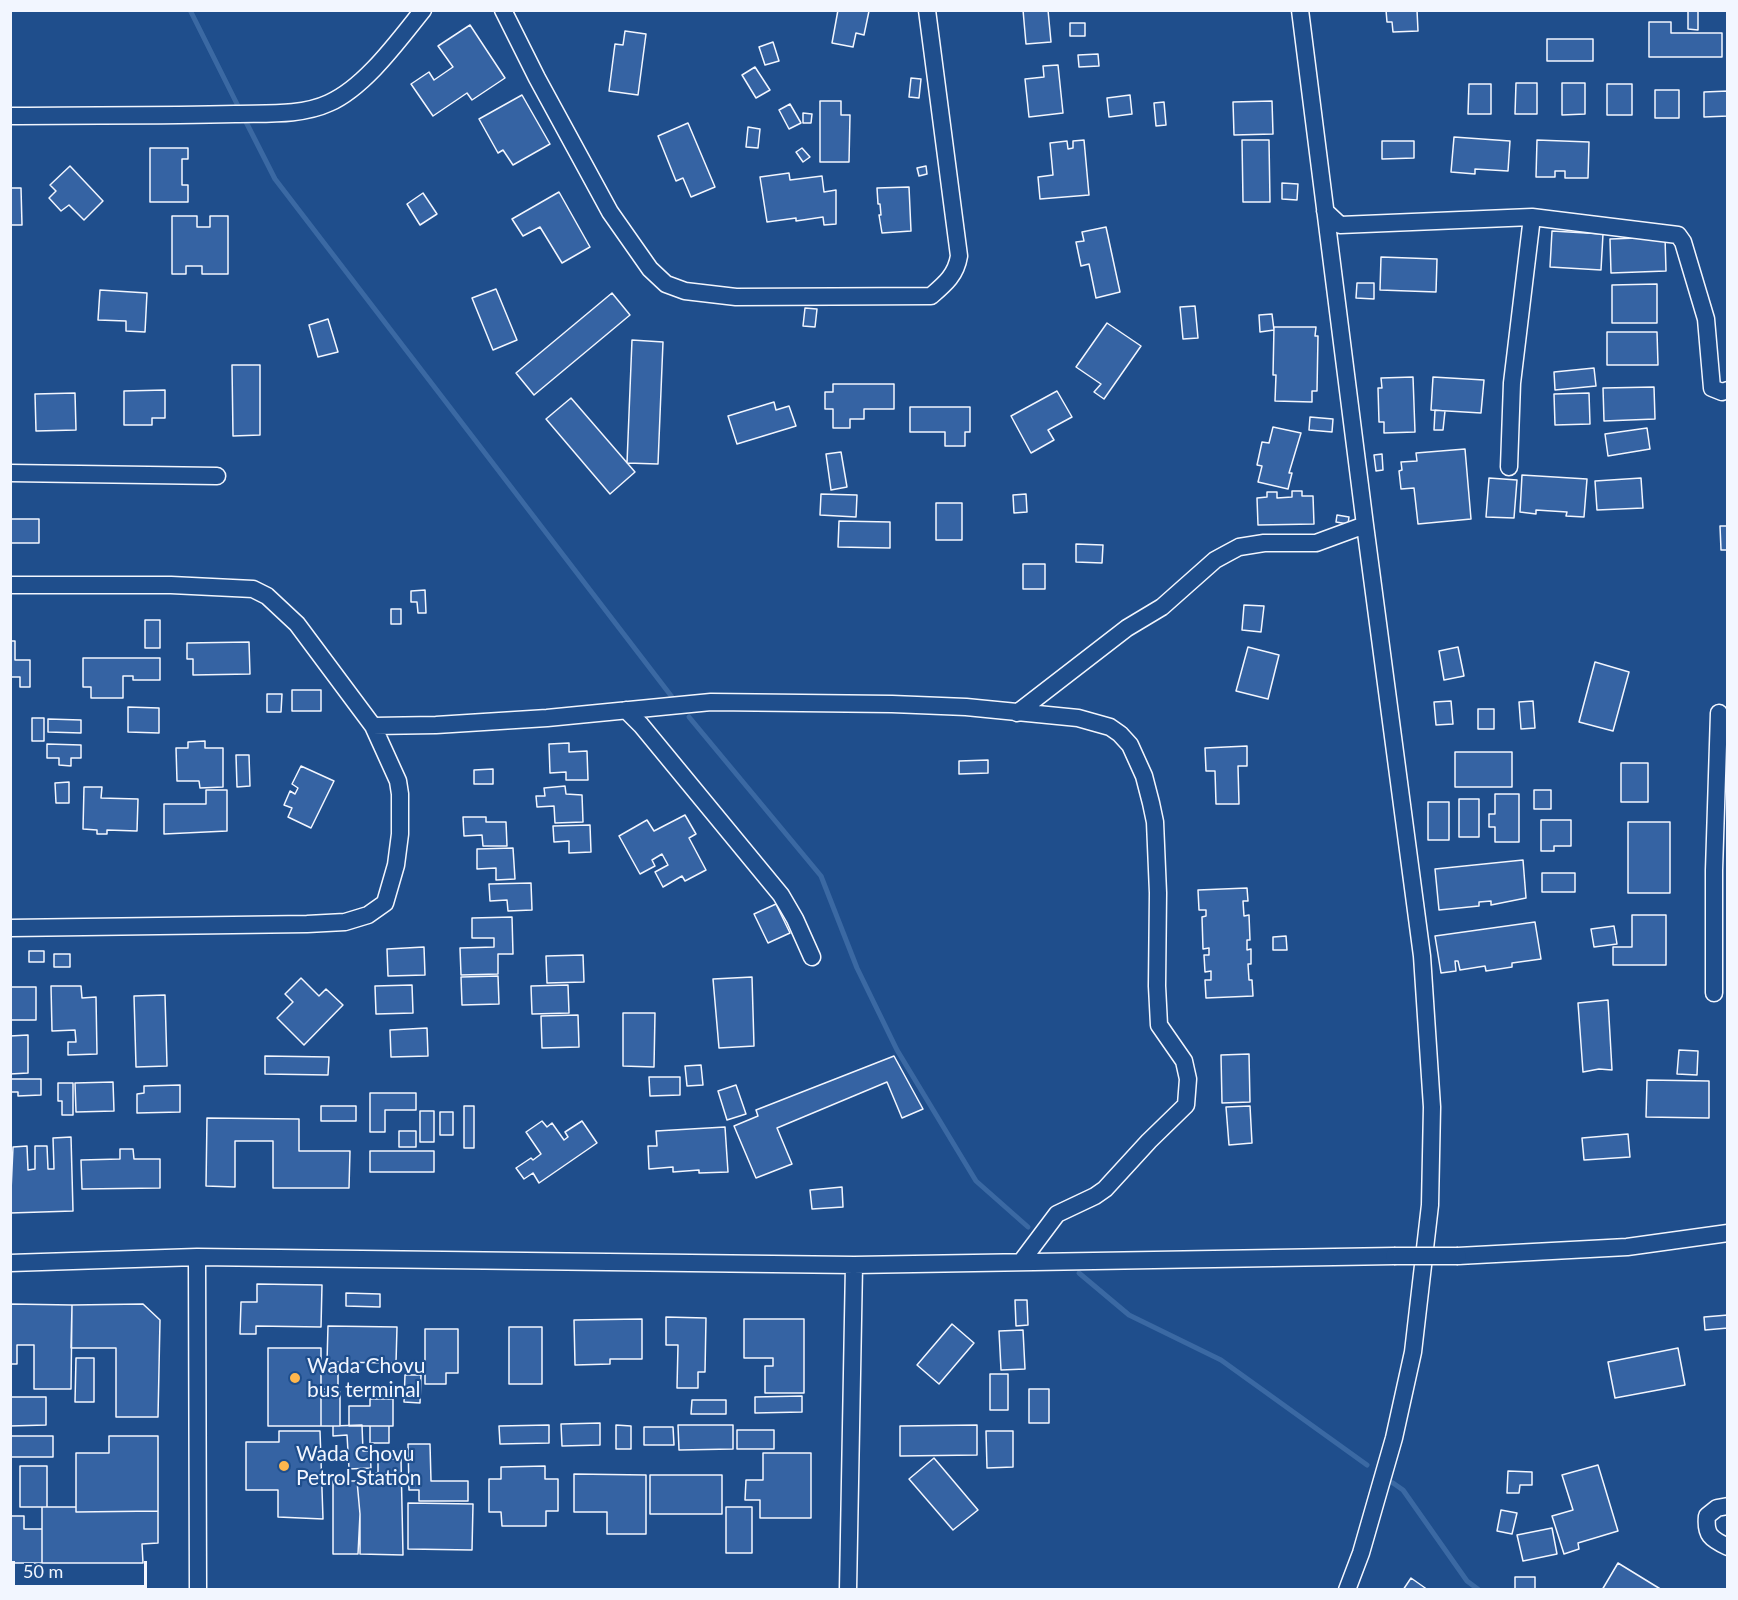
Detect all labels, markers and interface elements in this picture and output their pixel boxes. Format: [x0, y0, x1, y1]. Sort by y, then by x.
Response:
place label: Wada Chovu bus terminal [307, 1353, 425, 1403]
marker: Wada Chovu bus terminal [288, 1371, 302, 1385]
place label: Wada Chovu Petrol Station [296, 1441, 421, 1491]
marker: Wada Chovu Petrol Station [277, 1459, 291, 1473]
scale bar [15, 1549, 150, 1587]
text: 50 m [23, 1560, 63, 1582]

